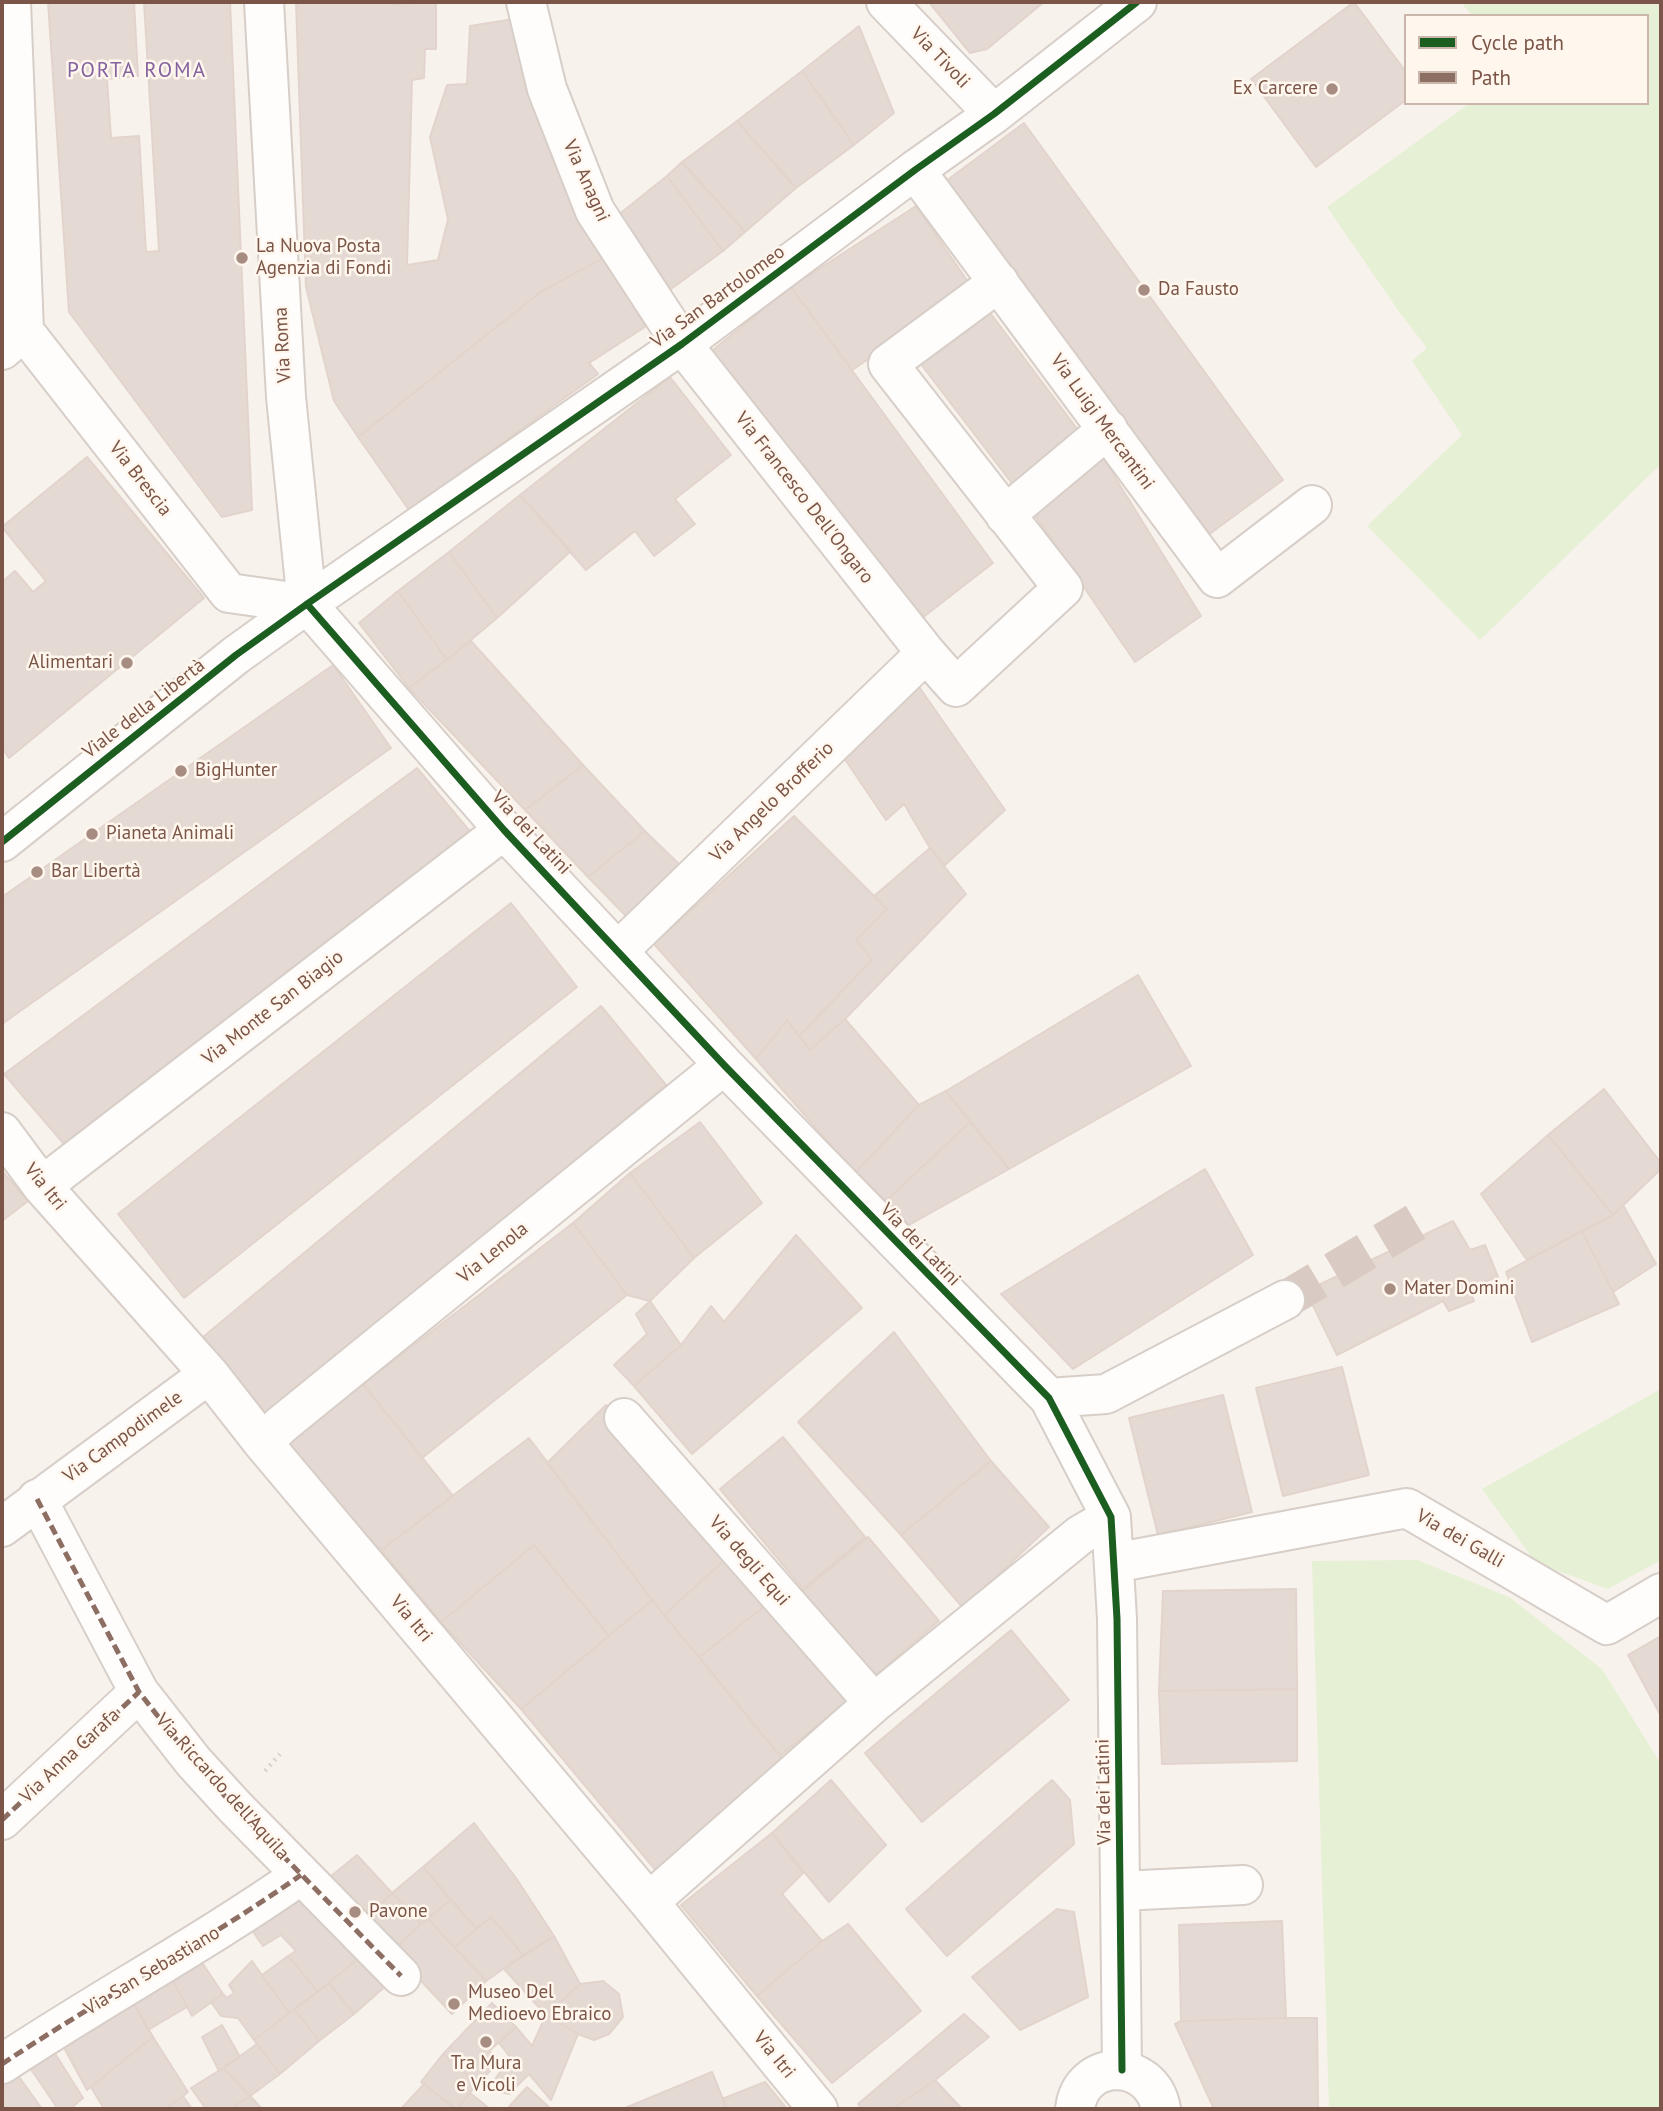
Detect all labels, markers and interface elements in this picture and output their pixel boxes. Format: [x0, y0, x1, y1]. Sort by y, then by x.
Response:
legend [1404, 14, 1649, 105]
street label: Via Tivoli [905, 23, 975, 93]
text: Cycle path [1471, 29, 1564, 56]
district label: PORTA ROMA [68, 58, 206, 84]
text: Path [1471, 64, 1511, 91]
place label: Ex Carcere [1233, 78, 1318, 100]
marker: Ex Carcere [1324, 81, 1340, 97]
street label: Via Anagni [558, 137, 614, 225]
place label: La Nuova Posta Agenzia di Fondi [256, 236, 391, 280]
street label: Via San Bartolomeo [647, 241, 789, 353]
marker: La Nuova Posta Agenzia di Fondi [234, 250, 250, 266]
place label: Da Fausto [1158, 279, 1239, 301]
marker: Da Fausto [1136, 282, 1152, 298]
street label: Via Roma [270, 307, 296, 383]
street label: Via Luigi Mercantini [1045, 350, 1159, 494]
street label: Via Francesco Dell'Ongaro [730, 408, 878, 588]
street label: Via Brescia [104, 437, 176, 521]
place label: Alimentari [28, 652, 113, 674]
street label: Viale della Libertà [78, 654, 210, 764]
marker: Alimentari [119, 655, 135, 671]
street label: Via Angelo Brofferio [705, 737, 839, 867]
place label: BigHunter [195, 760, 277, 782]
marker: BigHunter [173, 763, 189, 779]
street label: Via dei Latini [486, 786, 576, 880]
place label: Pianeta Animali [106, 823, 234, 845]
marker: Pianeta Animali [84, 826, 100, 842]
place label: Bar Libertà [51, 861, 141, 883]
marker: Bar Libertà [29, 864, 45, 880]
street label: Via Monte San Biagio [198, 946, 348, 1070]
street label: Via Itri [19, 1159, 71, 1215]
street label: Via dei Latini [875, 1199, 965, 1291]
street label: Via Lenola [453, 1218, 533, 1288]
place label: Mater Domini [1404, 1278, 1514, 1300]
marker: Mater Domini [1382, 1281, 1398, 1297]
street label: Via Campodimele [59, 1386, 187, 1488]
street label: Via dei Galli [1412, 1505, 1508, 1573]
street label: Via degli Equi [704, 1511, 794, 1611]
street label: Via Itri [385, 1591, 437, 1647]
street label: Via Anna Carafa [15, 1704, 125, 1808]
street label: Via Riccardo dell'Aquila [150, 1709, 294, 1865]
street label: Via dei Latini [1092, 1739, 1116, 1845]
place label: Pavone [369, 1901, 428, 1923]
marker: Pavone [347, 1904, 363, 1920]
street label: Via San Sebastiano [80, 1921, 224, 2021]
place label: Museo Del Medioevo Ebraico [468, 1982, 611, 2026]
marker: Museo Del Medioevo Ebraico [446, 1996, 462, 2012]
street label: Via Itri [748, 2027, 800, 2083]
marker: Tra Mura e Vicoli [478, 2034, 494, 2050]
place label: Tra Mura e Vicoli [451, 2053, 521, 2097]

